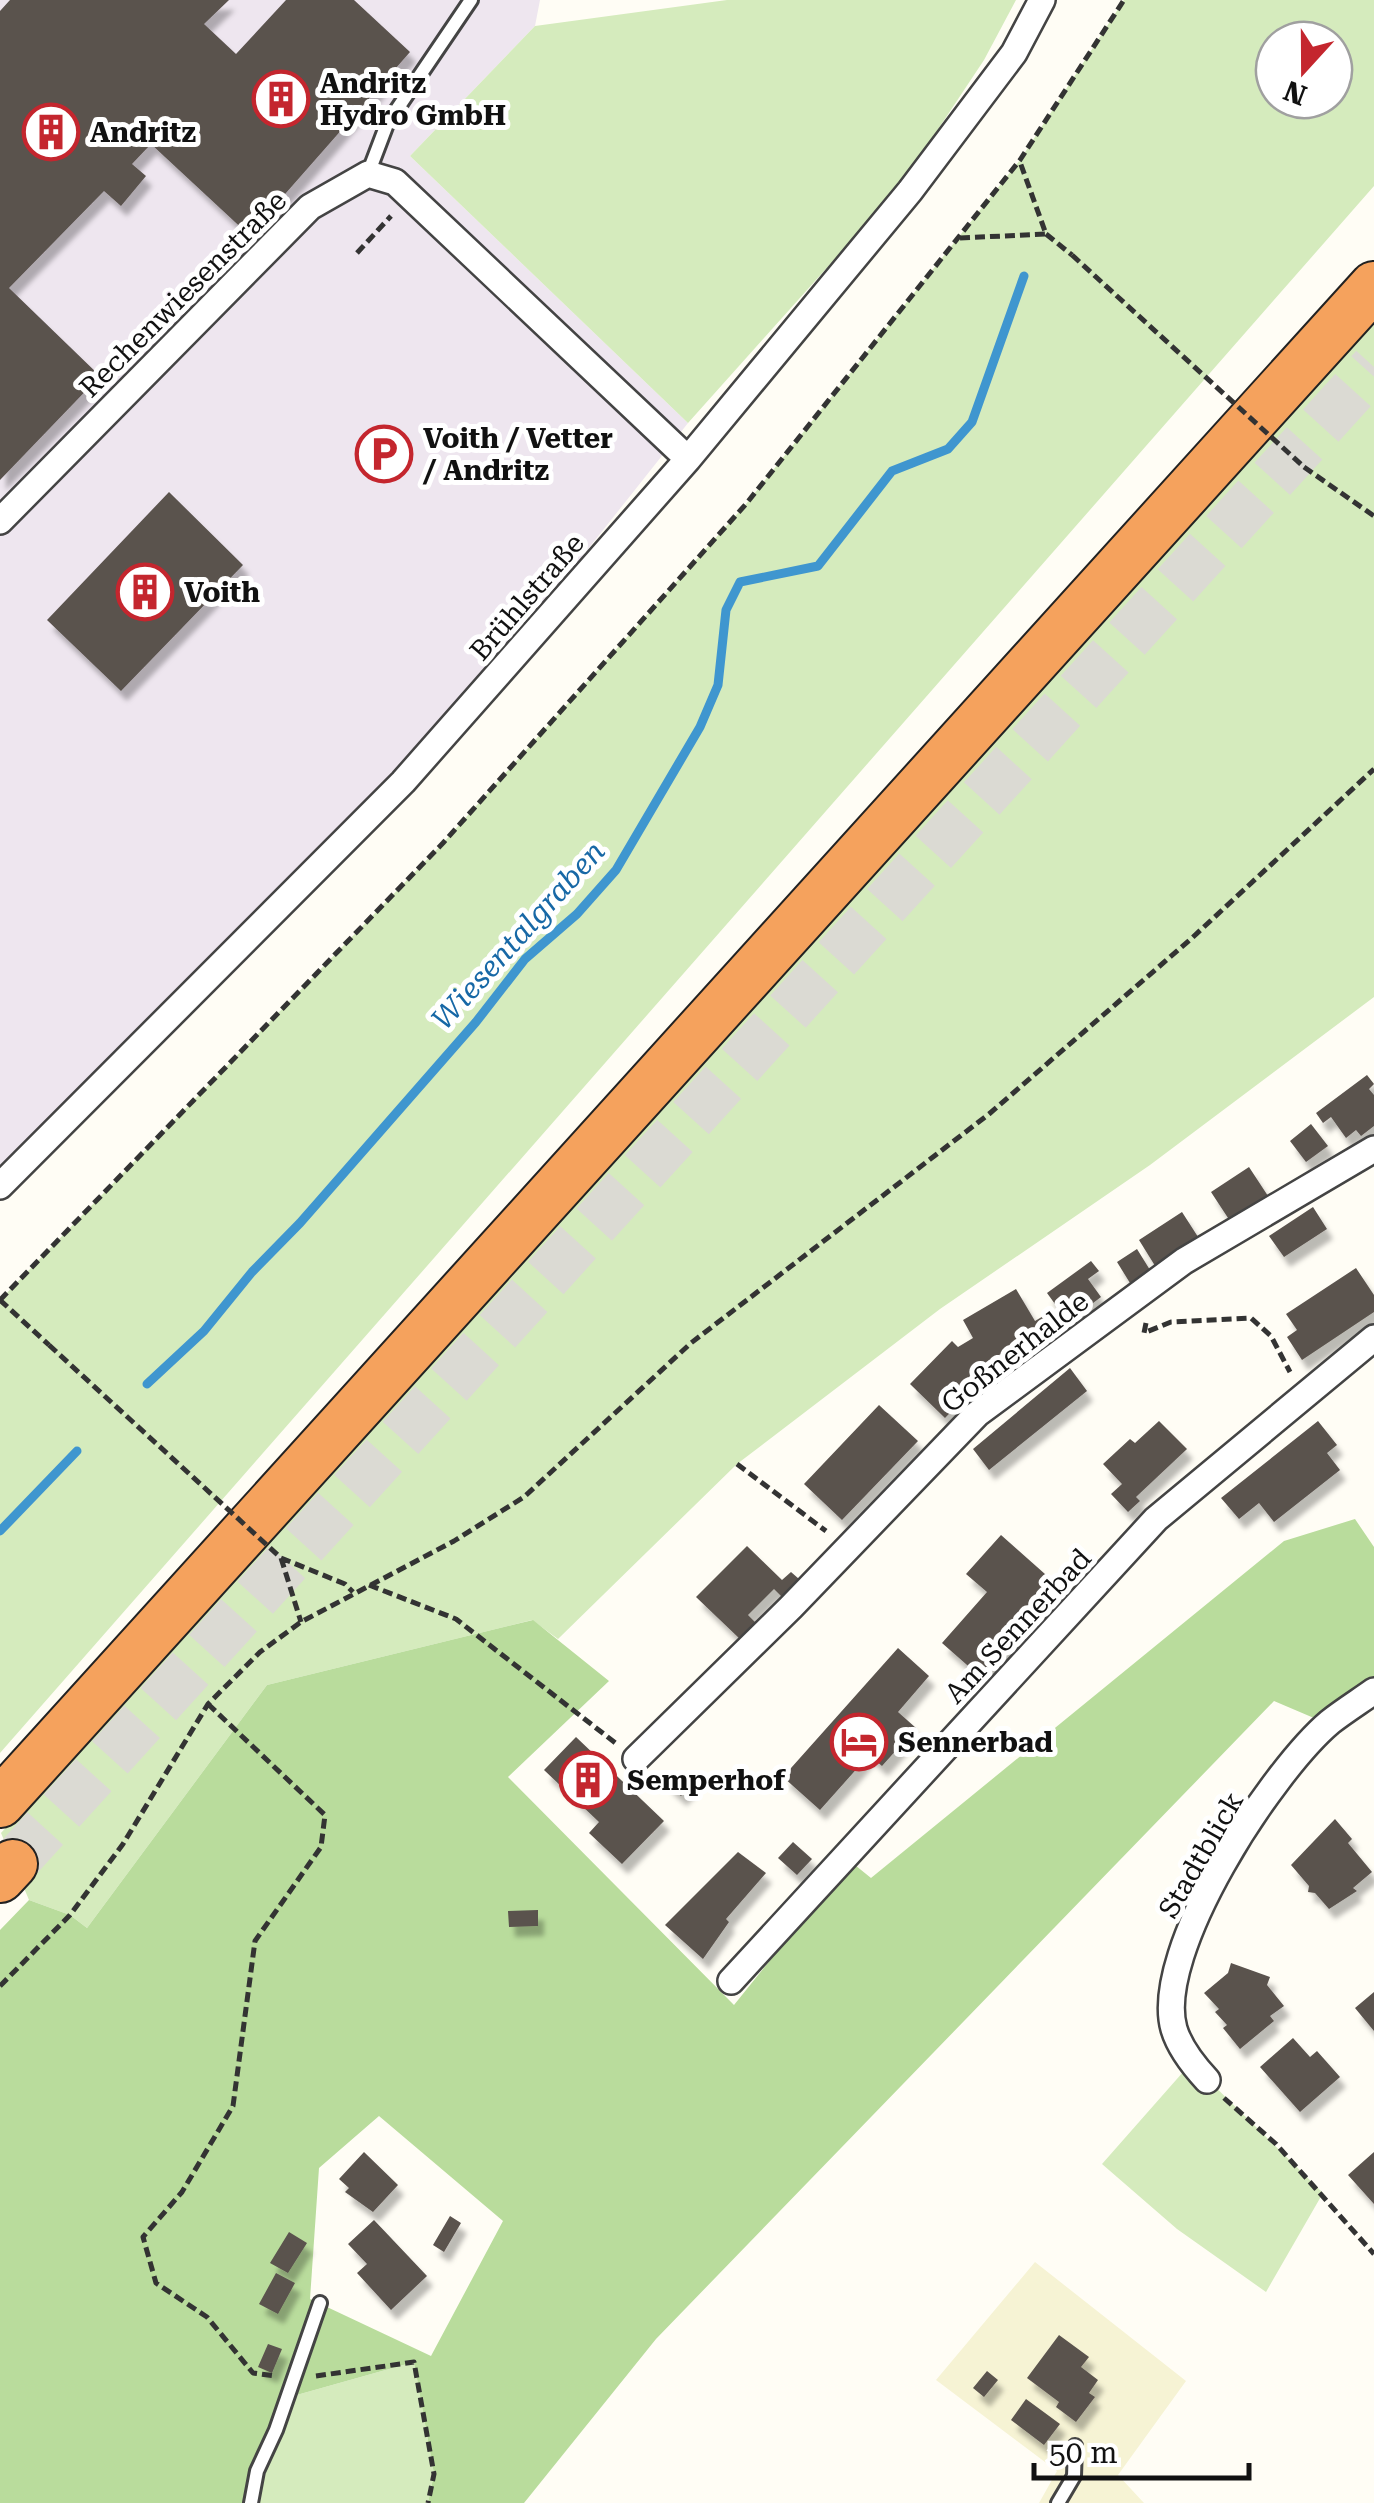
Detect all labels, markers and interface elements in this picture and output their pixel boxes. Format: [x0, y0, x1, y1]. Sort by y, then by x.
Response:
north arrow [1254, 20, 1354, 120]
place label: Andritz Hydro GmbH [320, 67, 506, 132]
building icon: Andritz Hydro GmbH [251, 69, 311, 129]
text: N [1279, 74, 1311, 112]
building icon: Andritz [21, 102, 81, 162]
place label: Andritz [90, 116, 196, 149]
street label: Rechenwiesenstraße [73, 184, 293, 404]
place label: Voith / Vetter / Andritz [422, 422, 613, 487]
parking icon: Voith / Vetter / Andritz [354, 424, 414, 484]
street label: Brühlstraße [463, 527, 591, 667]
building icon: Voith [115, 562, 175, 622]
place label: Voith [184, 576, 260, 609]
water label: Wiesentalgraben [424, 834, 612, 1036]
street label: Goßnerhalde [935, 1284, 1095, 1420]
street label: Am Sennerbad [938, 1542, 1098, 1710]
hotel icon: Sennerbad [829, 1712, 889, 1772]
place label: Sennerbad [898, 1726, 1053, 1759]
building icon: Semperhof [558, 1750, 618, 1810]
place label: Semperhof [627, 1764, 786, 1797]
street label: Stadtblick [1152, 1786, 1250, 1924]
scale bar [1034, 2418, 1249, 2480]
text: 50 m [1049, 2435, 1118, 2470]

